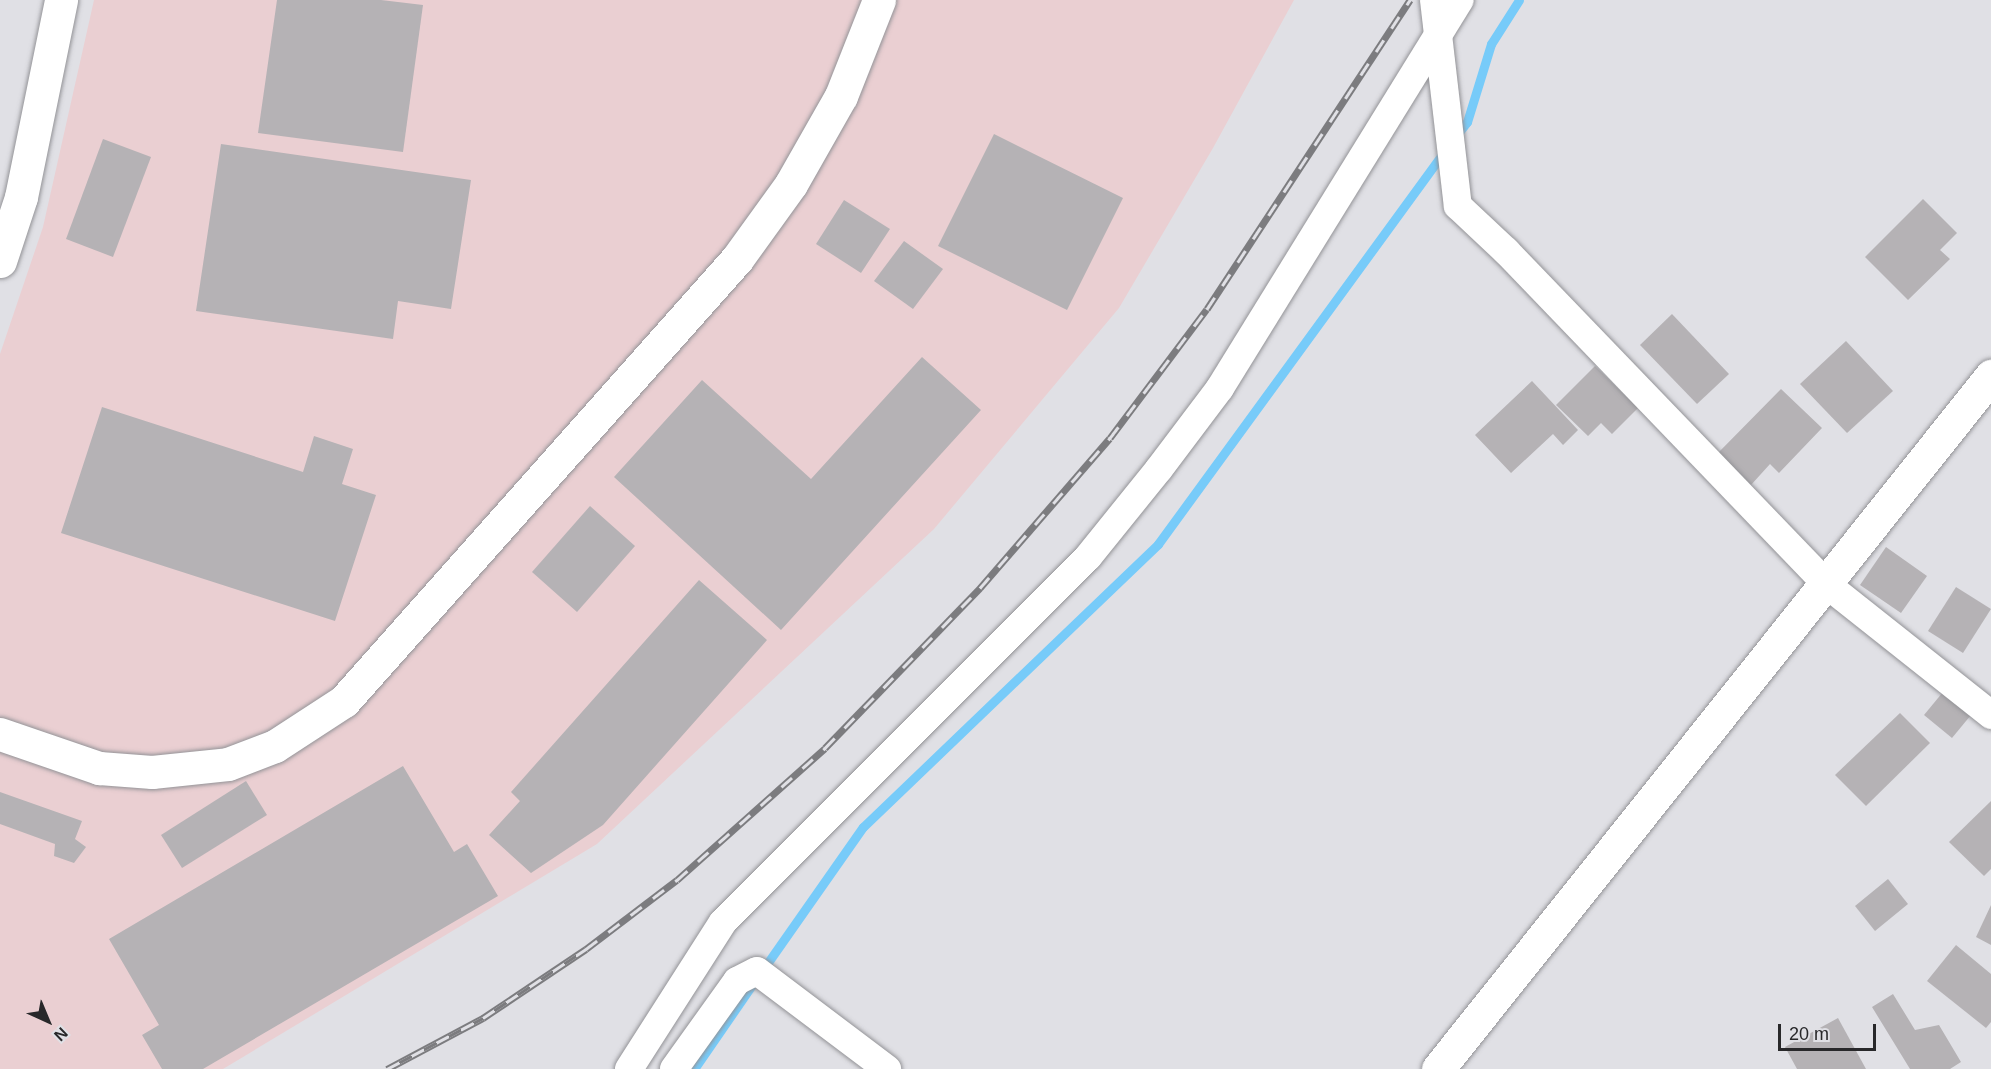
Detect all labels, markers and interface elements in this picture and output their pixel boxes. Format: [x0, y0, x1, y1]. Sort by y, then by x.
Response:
north arrow [18, 991, 78, 1051]
scale bar [1781, 1012, 1878, 1050]
text: N [51, 1024, 71, 1044]
text: 20 m [1789, 1024, 1829, 1044]

